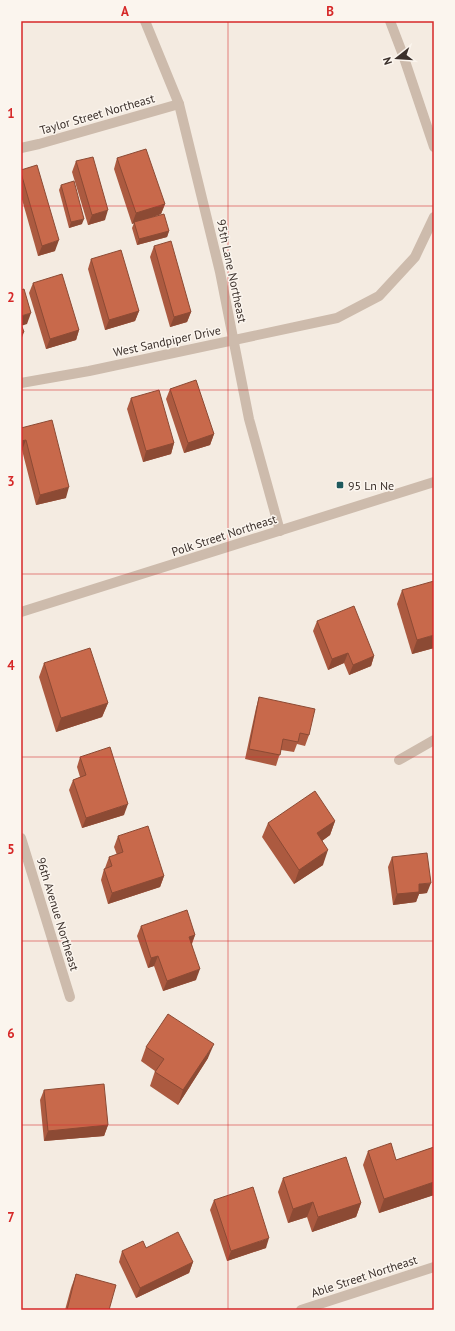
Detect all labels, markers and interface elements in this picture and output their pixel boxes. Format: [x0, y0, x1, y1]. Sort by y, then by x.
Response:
text: A [121, 3, 129, 20]
text: B [326, 3, 334, 20]
north arrow [377, 38, 417, 78]
text: N [380, 55, 395, 66]
street label: Taylor Street Northeast [38, 90, 156, 138]
text: 1 [7, 105, 15, 122]
street label: 95th Lane Northeast [214, 218, 250, 324]
text: 2 [7, 289, 15, 306]
street label: West Sandpiper Drive [112, 322, 222, 360]
text: 3 [7, 473, 15, 490]
place label: 95 Ln Ne [348, 478, 394, 493]
marker: 95 Ln Ne [335, 480, 345, 490]
street label: Polk Street Northeast [170, 511, 278, 559]
text: 4 [7, 657, 15, 674]
text: 5 [7, 841, 15, 858]
street label: 96th Avenue Northeast [34, 855, 82, 973]
text: 6 [7, 1025, 15, 1042]
text: 7 [7, 1209, 15, 1226]
street label: Able Street Northeast [309, 1252, 419, 1300]

